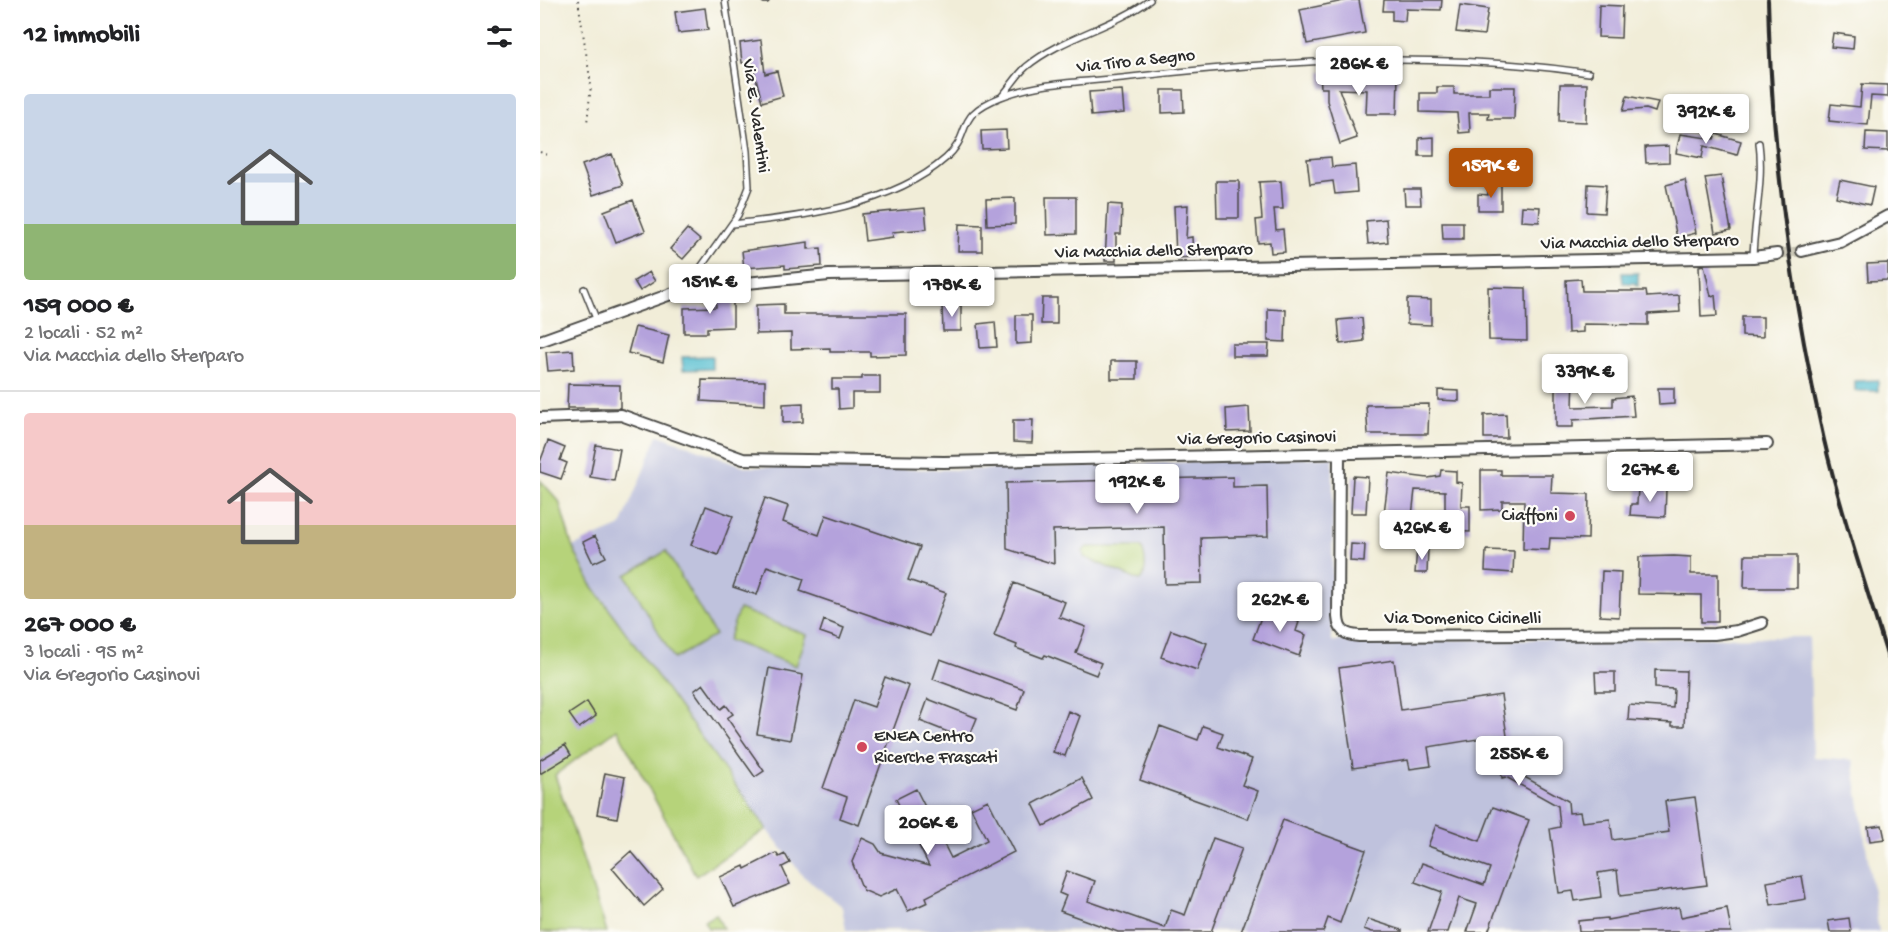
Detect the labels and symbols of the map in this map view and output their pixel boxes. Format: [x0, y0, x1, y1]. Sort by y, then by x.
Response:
street label: Via Tiro a Segno [1075, 45, 1196, 79]
pin: 286K € [1310, 46, 1408, 97]
street label: Via E. Valentini [736, 57, 773, 174]
pin: 392K € [1657, 94, 1755, 145]
pin: 159K € [1442, 148, 1540, 199]
street label: Via Macchia dello Sterparo [1540, 231, 1739, 255]
street label: Via Macchia dello Sterparo [1054, 240, 1253, 264]
pin: 151K € [661, 264, 759, 315]
pin: 178K € [903, 267, 1001, 318]
pin: 339K € [1536, 354, 1634, 405]
street label: Via Gregorio Casinovi [1176, 427, 1337, 451]
pin: 267K € [1601, 452, 1699, 503]
pin: 192K € [1088, 464, 1186, 515]
place label: Ciaffoni [1502, 506, 1558, 527]
marker: Ciaffoni [1563, 509, 1577, 523]
pin: 426K € [1373, 510, 1471, 561]
pin: 262K € [1231, 582, 1329, 633]
street label: Via Domenico Cicinelli [1384, 609, 1542, 630]
place label: ENEA Centro Ricerche Frascati [874, 727, 998, 769]
pin: 255K € [1470, 736, 1568, 787]
marker: ENEA Centro Ricerche Frascati [855, 740, 869, 754]
pin: 206K € [879, 805, 977, 856]

